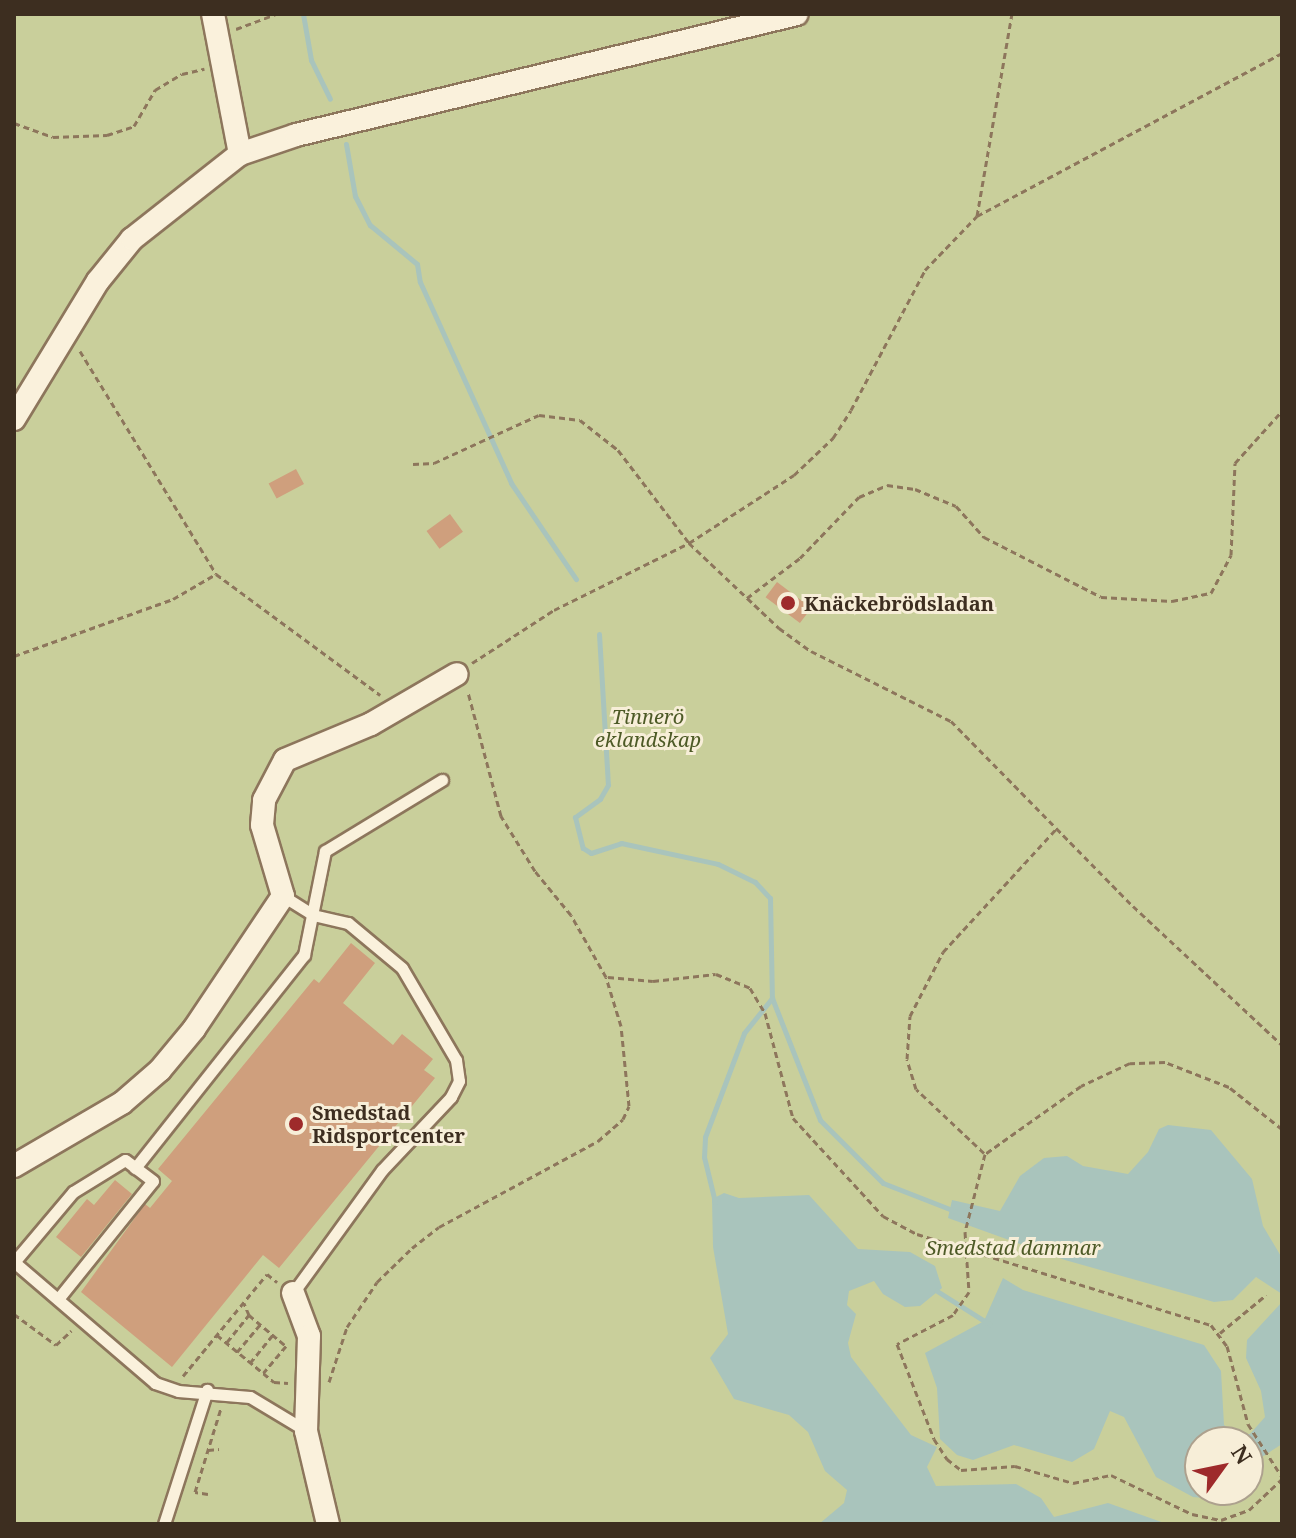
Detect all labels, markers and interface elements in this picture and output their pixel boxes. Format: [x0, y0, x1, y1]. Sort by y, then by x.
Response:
place label: Knäckebrödsladan [804, 591, 994, 615]
marker: Knäckebrödsladan [779, 594, 797, 612]
park label: Tinnerö eklandskap [595, 704, 701, 751]
place label: Smedstad Ridsportcenter [312, 1100, 465, 1147]
marker: Smedstad Ridsportcenter [287, 1115, 305, 1133]
park label: Smedstad dammar [925, 1235, 1101, 1259]
north arrow [1184, 1426, 1264, 1506]
text: N [1225, 1439, 1260, 1469]

